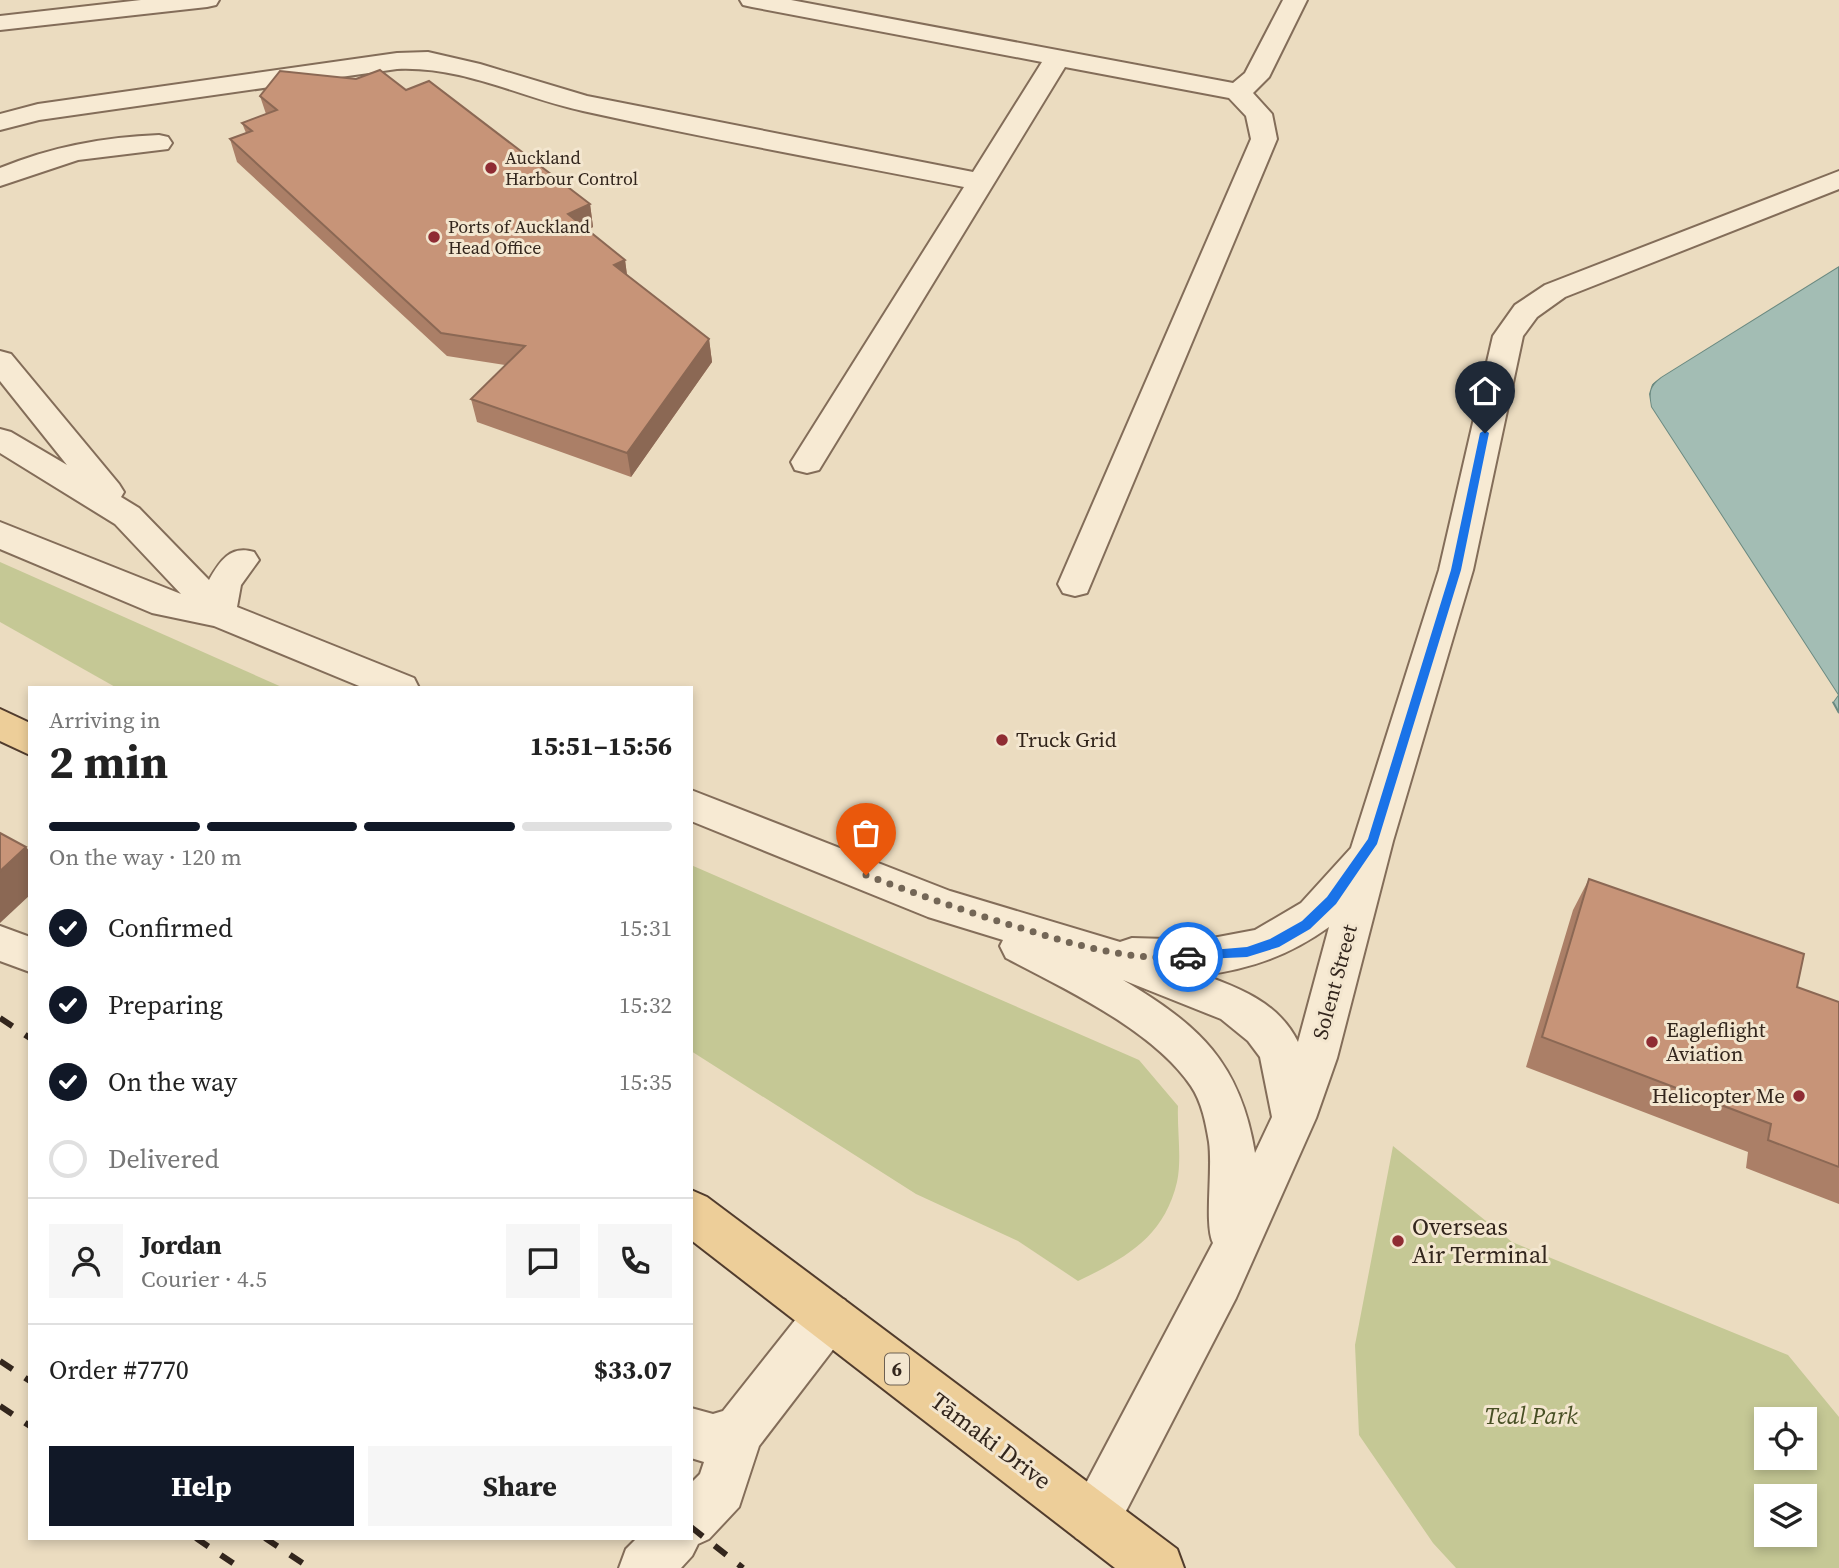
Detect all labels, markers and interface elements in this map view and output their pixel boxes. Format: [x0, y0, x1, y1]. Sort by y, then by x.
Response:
place label: Auckland Harbour Control [505, 145, 638, 191]
marker: Auckland Harbour Control [483, 160, 499, 176]
place label: Ports of Auckland Head Office [448, 214, 590, 260]
marker: Ports of Auckland Head Office [426, 229, 442, 245]
pin [1455, 361, 1515, 433]
icon: home [1466, 372, 1504, 410]
text: Arriving in [49, 704, 161, 736]
place label: Truck Grid [1016, 725, 1117, 754]
text: 15:51–15:56 [530, 728, 672, 764]
text: 2 min [49, 730, 168, 793]
marker: Truck Grid [994, 732, 1010, 748]
pin [836, 803, 896, 875]
icon: bag [847, 814, 885, 852]
text: On the way · 120 m [49, 841, 242, 873]
icon: check [49, 909, 87, 947]
text: Confirmed [108, 910, 233, 946]
text: 15:31 [619, 912, 672, 944]
street label: Solent Street [1305, 921, 1364, 1042]
courier [1153, 922, 1223, 992]
icon: car [1169, 938, 1207, 976]
icon: check [49, 986, 87, 1024]
text: Preparing [108, 987, 223, 1023]
text: 15:32 [619, 989, 672, 1021]
place label: Eagleflight Aviation [1666, 1015, 1766, 1068]
marker: Eagleflight Aviation [1644, 1034, 1660, 1050]
icon: check [49, 1063, 87, 1101]
text: On the way [108, 1064, 237, 1100]
text: 15:35 [619, 1066, 672, 1098]
place label: Helicopter Me [1652, 1081, 1785, 1110]
marker: Helicopter Me [1791, 1088, 1807, 1104]
text: Delivered [108, 1141, 219, 1177]
place label: Overseas Air Terminal [1412, 1210, 1548, 1271]
button: person [49, 1224, 123, 1298]
button: chat [506, 1224, 580, 1298]
button: phone [598, 1224, 672, 1298]
text: Jordan [141, 1227, 222, 1263]
marker: Overseas Air Terminal [1390, 1233, 1406, 1249]
text: Courier · 4.5 [141, 1263, 267, 1295]
text: Order #7770 [49, 1352, 189, 1388]
text: $33.07 [594, 1352, 672, 1388]
road number: 6 [885, 1354, 909, 1385]
street label: Tāmaki Drive [924, 1384, 1058, 1497]
park label: Teal Park [1484, 1399, 1578, 1432]
map controls [1754, 1407, 1817, 1547]
button: locate [1754, 1407, 1817, 1470]
button: Help [49, 1446, 354, 1526]
button: Share [368, 1446, 672, 1526]
button: layers [1754, 1484, 1817, 1547]

